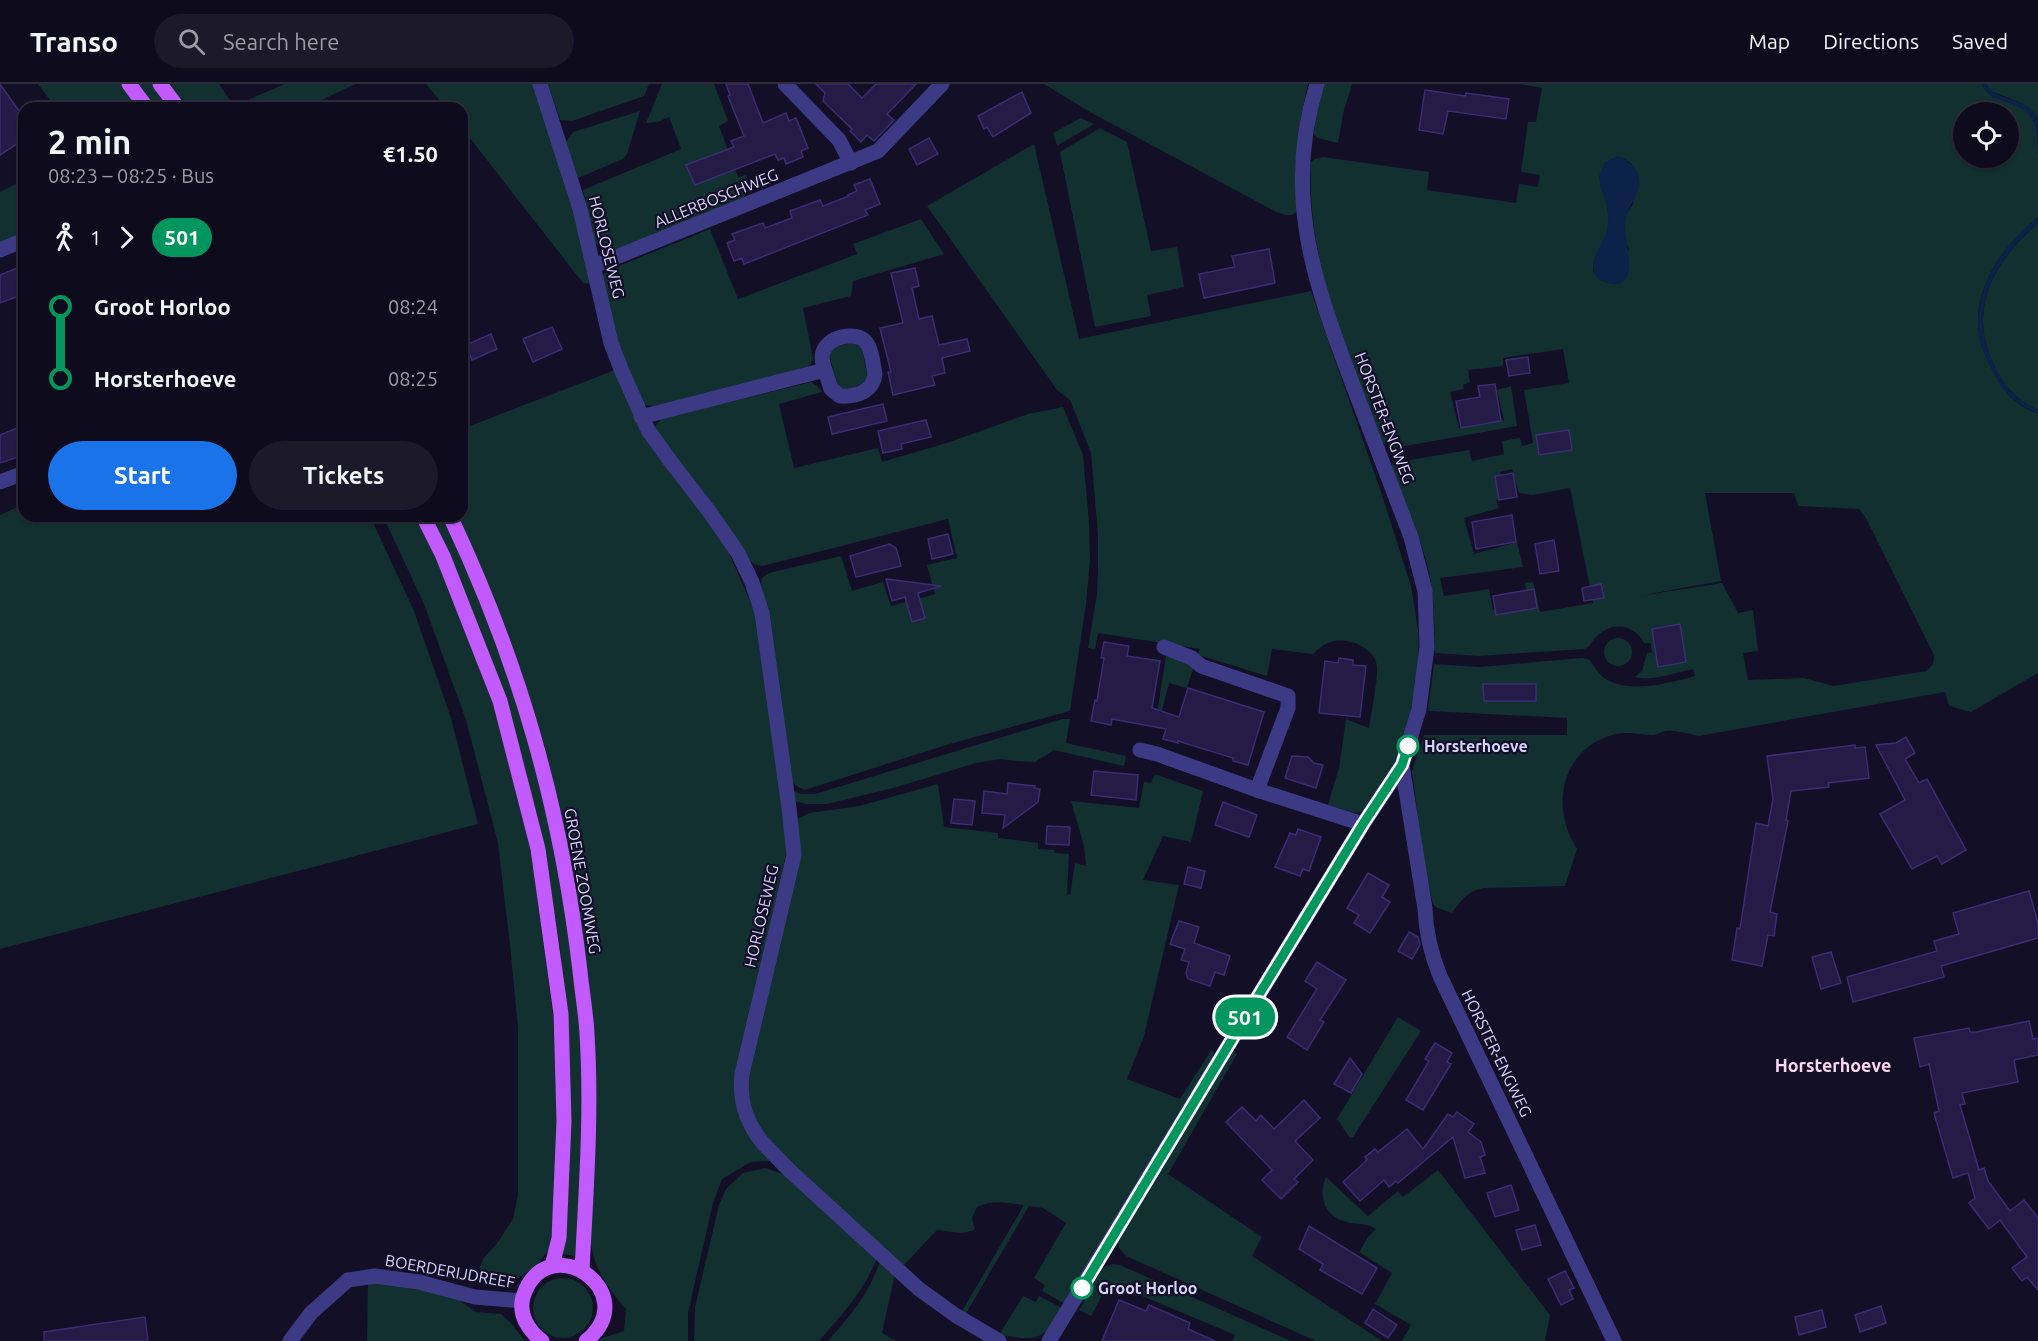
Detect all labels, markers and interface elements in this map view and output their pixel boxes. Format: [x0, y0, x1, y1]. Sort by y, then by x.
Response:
search box [154, 14, 574, 68]
icon: search [175, 25, 208, 58]
text: Transo [30, 26, 118, 57]
text: Search here [223, 29, 339, 54]
text: Map [1749, 29, 1790, 53]
text: Directions [1823, 29, 1919, 53]
text: Saved [1952, 29, 2008, 53]
map controls [1953, 102, 2019, 168]
button: locate [1953, 102, 2019, 168]
text: 2 min [48, 123, 131, 160]
text: €1.50 [383, 141, 438, 166]
text: 08:23 – 08:25 · Bus [48, 164, 214, 187]
street label: ALLERBOSCHWEG [652, 165, 780, 231]
street label: HORLOSEWEG [586, 194, 628, 300]
icon: walk [48, 221, 81, 254]
icon: forward [110, 221, 143, 254]
text: 501 [164, 225, 200, 249]
text: 1 [90, 226, 101, 249]
text: Groot Horloo [94, 294, 231, 319]
text: 08:24 [388, 295, 438, 318]
street label: HORSTER-ENGWEG [1352, 350, 1418, 486]
text: Horsterhoeve [94, 366, 236, 391]
text: 08:25 [388, 367, 438, 390]
button: Start [48, 441, 237, 510]
button: Tickets [249, 441, 438, 510]
marker: Horsterhoeve [1397, 735, 1419, 757]
place label: Horsterhoeve [1424, 737, 1528, 755]
street label: GROENE ZOOMWEG [561, 807, 605, 955]
street label: HORLOSEWEG [740, 863, 782, 969]
street label: HORSTER-ENGWEG [1458, 986, 1536, 1120]
line badge: 501 [1210, 998, 1280, 1036]
text: 501 [1227, 1005, 1263, 1029]
district label: Horsterhoeve [1775, 1055, 1891, 1075]
street label: BOERDERIJDREEF [384, 1251, 516, 1291]
marker: Groot Horloo [1071, 1277, 1093, 1299]
place label: Groot Horloo [1098, 1279, 1197, 1297]

